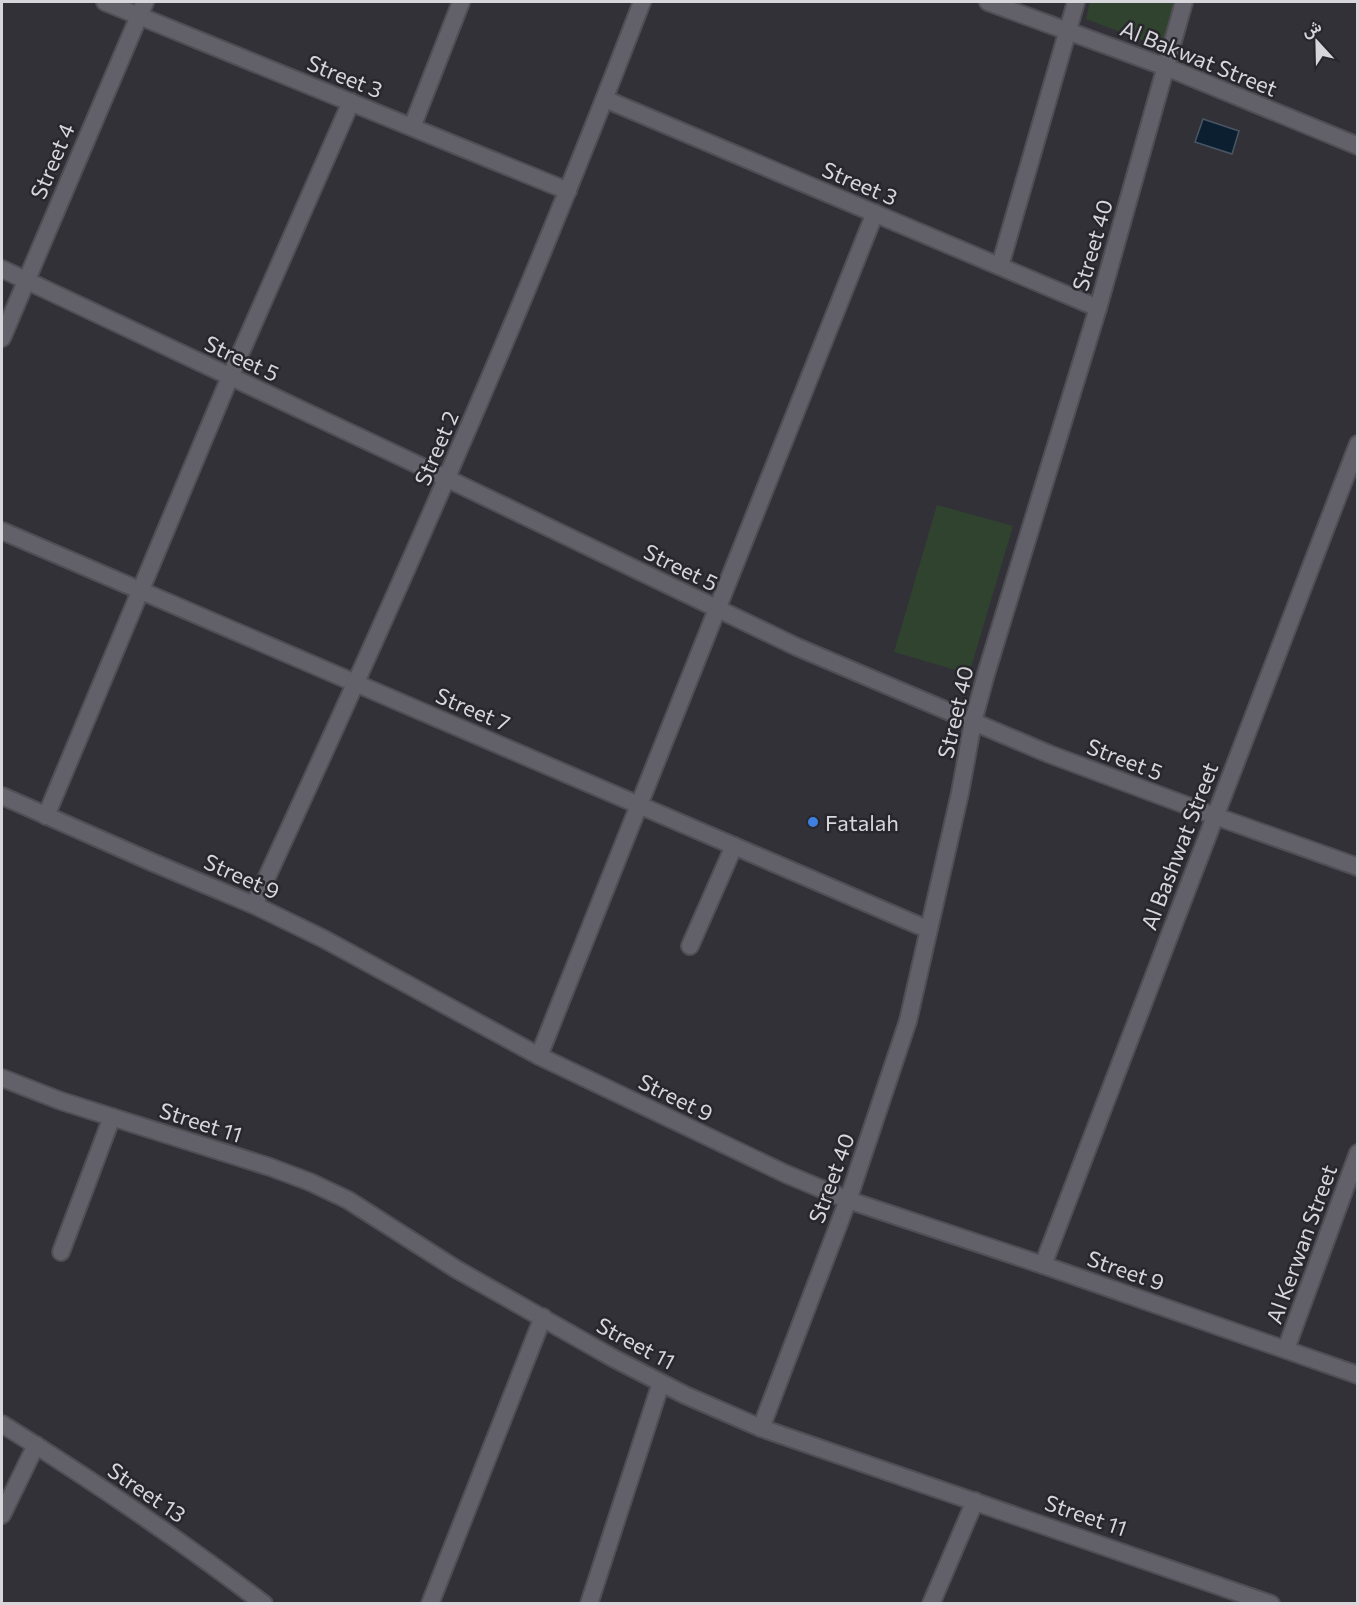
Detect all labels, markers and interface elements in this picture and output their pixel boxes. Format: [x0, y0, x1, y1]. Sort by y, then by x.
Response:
north arrow [1287, 12, 1347, 72]
street label: Al Bakwat Street [1117, 14, 1281, 102]
text: ش [1299, 15, 1324, 41]
street label: Street 3 [303, 49, 387, 103]
street label: Street 4 [24, 119, 80, 203]
street label: Street 3 [818, 155, 902, 211]
street label: Street 40 [1066, 196, 1118, 294]
street label: Street 5 [200, 329, 284, 387]
street label: Street 2 [408, 407, 464, 489]
street label: Street 5 [640, 538, 722, 596]
street label: Street 40 [931, 663, 979, 761]
street label: Street 7 [432, 681, 514, 737]
street label: Street 5 [1083, 732, 1167, 786]
street label: Al Bashwat Street [1135, 758, 1223, 934]
place label: Fatalah [825, 809, 899, 836]
marker: Fatalah [806, 815, 820, 829]
street label: Street 9 [200, 847, 284, 905]
street label: Street 9 [634, 1067, 718, 1127]
street label: Street 11 [156, 1096, 246, 1148]
street label: Street 40 [802, 1129, 860, 1227]
street label: Al Kerwan Street [1260, 1161, 1342, 1327]
street label: Street 9 [1084, 1244, 1168, 1296]
street label: Street 11 [592, 1311, 680, 1375]
street label: Street 13 [103, 1456, 191, 1528]
street label: Street 11 [1041, 1488, 1131, 1542]

